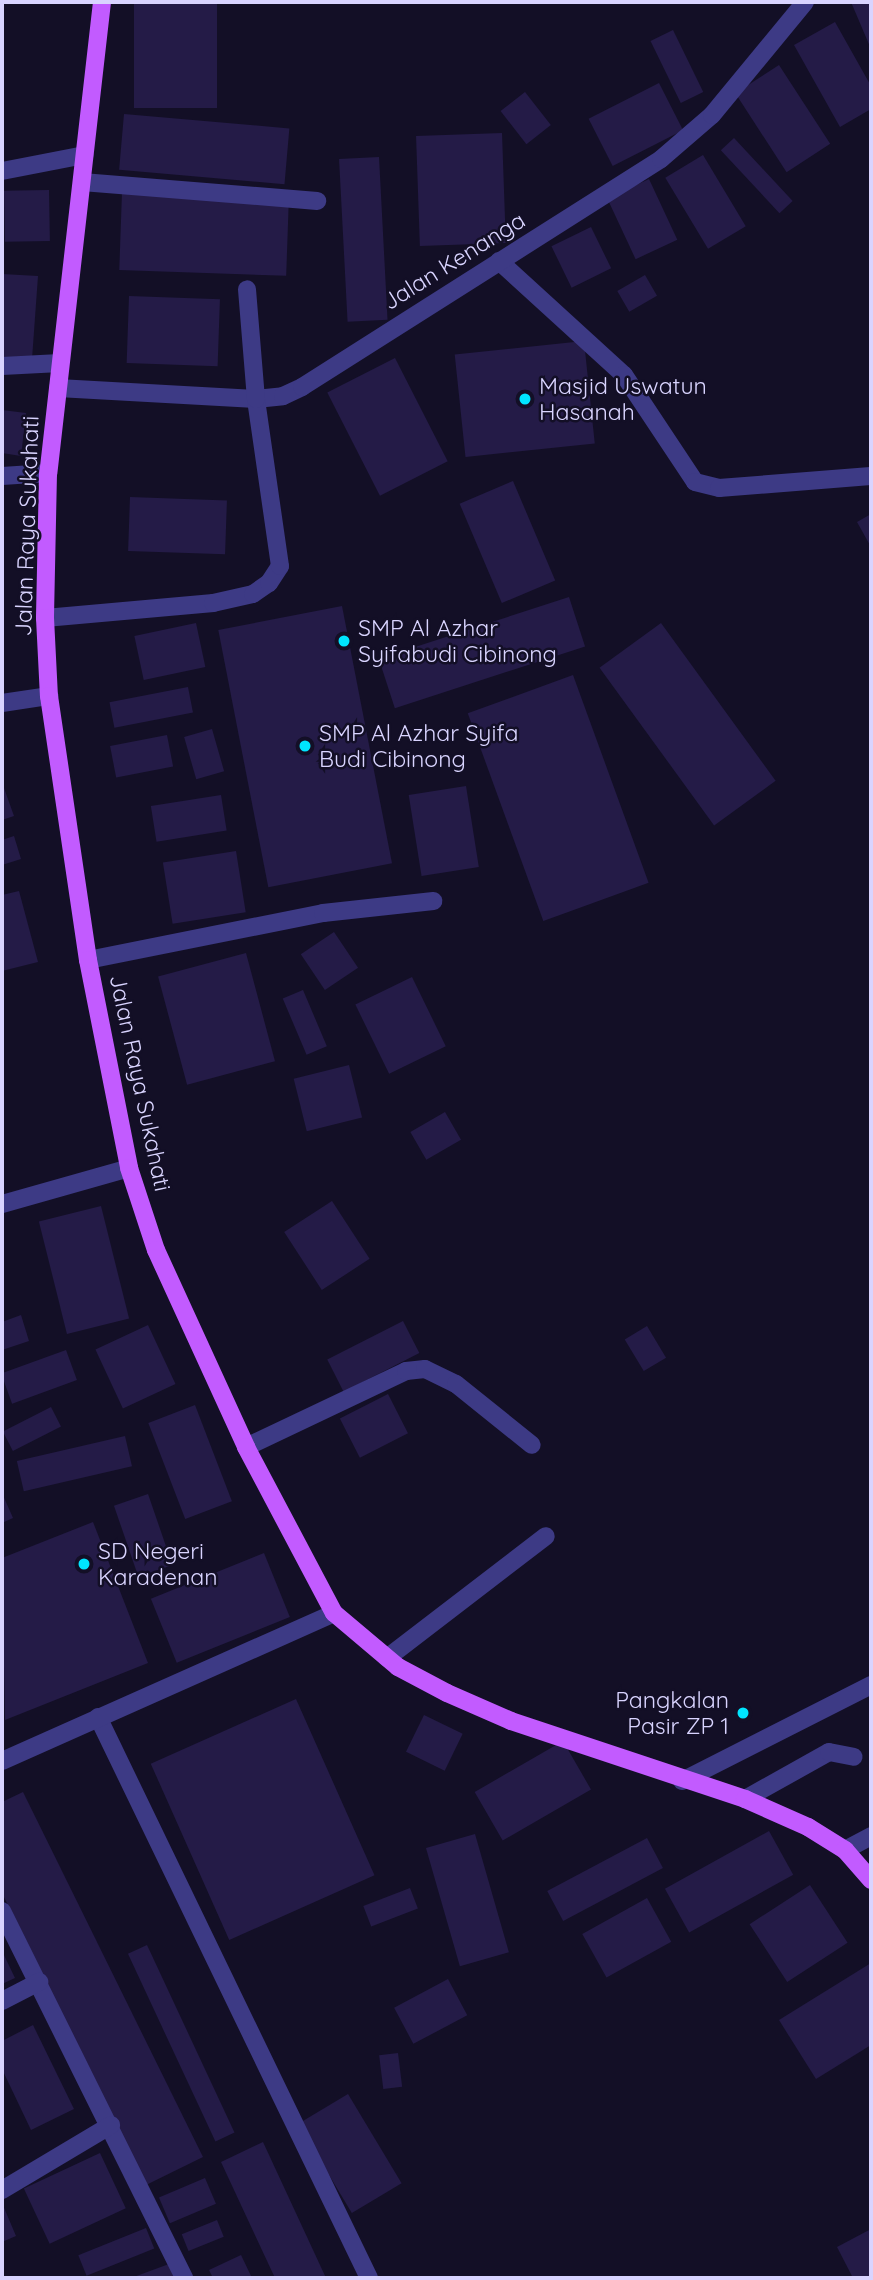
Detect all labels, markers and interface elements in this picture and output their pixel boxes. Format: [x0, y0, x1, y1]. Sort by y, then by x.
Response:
street label: Jalan Kenanga [378, 206, 530, 316]
place label: Masjid Uswatun Hasanah [539, 372, 707, 426]
marker: Masjid Uswatun Hasanah [517, 391, 533, 407]
street label: Jalan Raya Sukahati [9, 415, 45, 637]
place label: SMP Al Azhar Syifabudi Cibinong [358, 614, 557, 668]
marker: SMP Al Azhar Syifabudi Cibinong [336, 633, 352, 649]
place label: SMP Al Azhar Syifa Budi Cibinong [319, 719, 519, 773]
marker: SMP Al Azhar Syifa Budi Cibinong [297, 738, 313, 754]
street label: Jalan Raya Sukahati [104, 972, 176, 1194]
place label: SD Negeri Karadenan [98, 1537, 217, 1591]
marker: SD Negeri Karadenan [76, 1556, 92, 1572]
place label: Pangkalan Pasir ZP 1 [615, 1686, 729, 1740]
marker: Pangkalan Pasir ZP 1 [735, 1705, 751, 1721]

